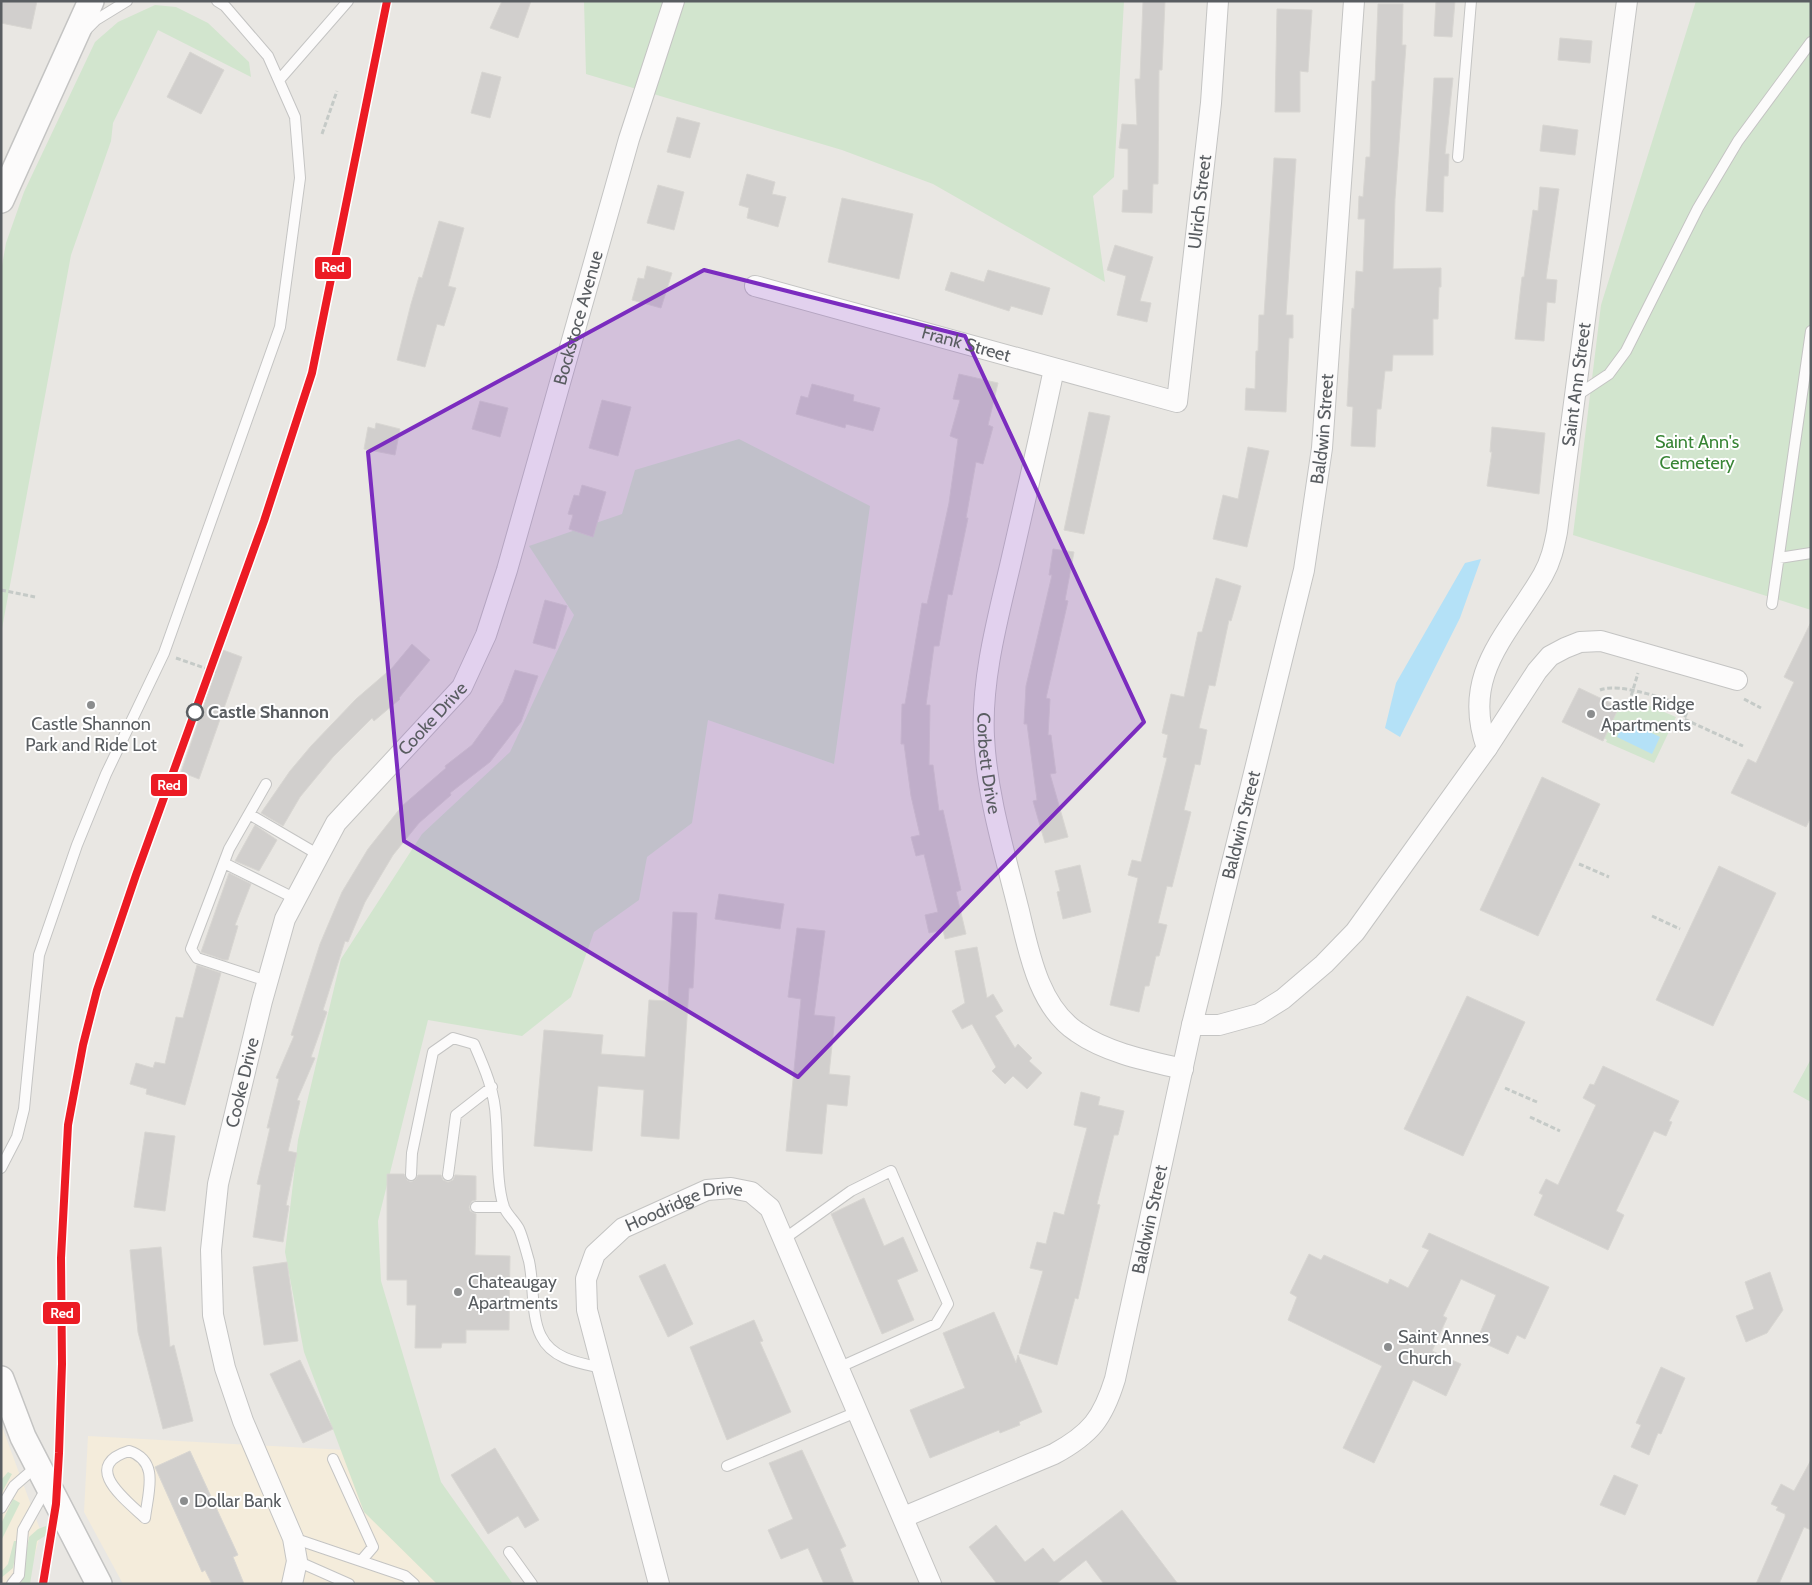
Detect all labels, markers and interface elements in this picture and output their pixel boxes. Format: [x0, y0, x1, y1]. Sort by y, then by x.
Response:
street label: Ulrich Street [1183, 154, 1216, 250]
street label: Bockstoce Avenue [549, 248, 608, 388]
line badge: Red [314, 256, 352, 280]
text: Red [321, 258, 345, 276]
street label: Frank Street [919, 321, 1013, 367]
street label: Saint Ann Street [1557, 321, 1596, 448]
street label: Baldwin Street [1306, 373, 1338, 486]
park label: Saint Ann's Cemetery [1655, 431, 1739, 474]
street label: Cooke Drive [393, 678, 472, 760]
place label: Castle Ridge Apartments [1601, 693, 1694, 736]
marker: Castle Shannon Park and Ride Lot [85, 699, 97, 711]
place label: Castle Shannon [208, 701, 329, 723]
marker: Castle Shannon [186, 703, 204, 721]
marker: Castle Ridge Apartments [1585, 708, 1597, 720]
street label: Corbett Drive [973, 712, 1006, 816]
place label: Castle Shannon Park and Ride Lot [25, 713, 157, 756]
street label: Baldwin Street [1217, 769, 1265, 882]
line badge: Red [150, 773, 188, 797]
text: Red [157, 776, 181, 794]
street label: Cooke Drive [221, 1035, 264, 1130]
street label: Baldwin Street [1127, 1163, 1172, 1276]
street label: Hoodridge Drive [622, 1177, 745, 1237]
place label: Chateaugay Apartments [468, 1271, 558, 1314]
marker: Chateaugay Apartments [452, 1286, 464, 1298]
line badge: Red [42, 1301, 81, 1325]
text: Red [50, 1304, 74, 1322]
place label: Saint Annes Church [1398, 1326, 1489, 1369]
marker: Saint Annes Church [1382, 1341, 1394, 1353]
place label: Dollar Bank [194, 1490, 282, 1512]
marker: Dollar Bank [178, 1495, 190, 1507]

